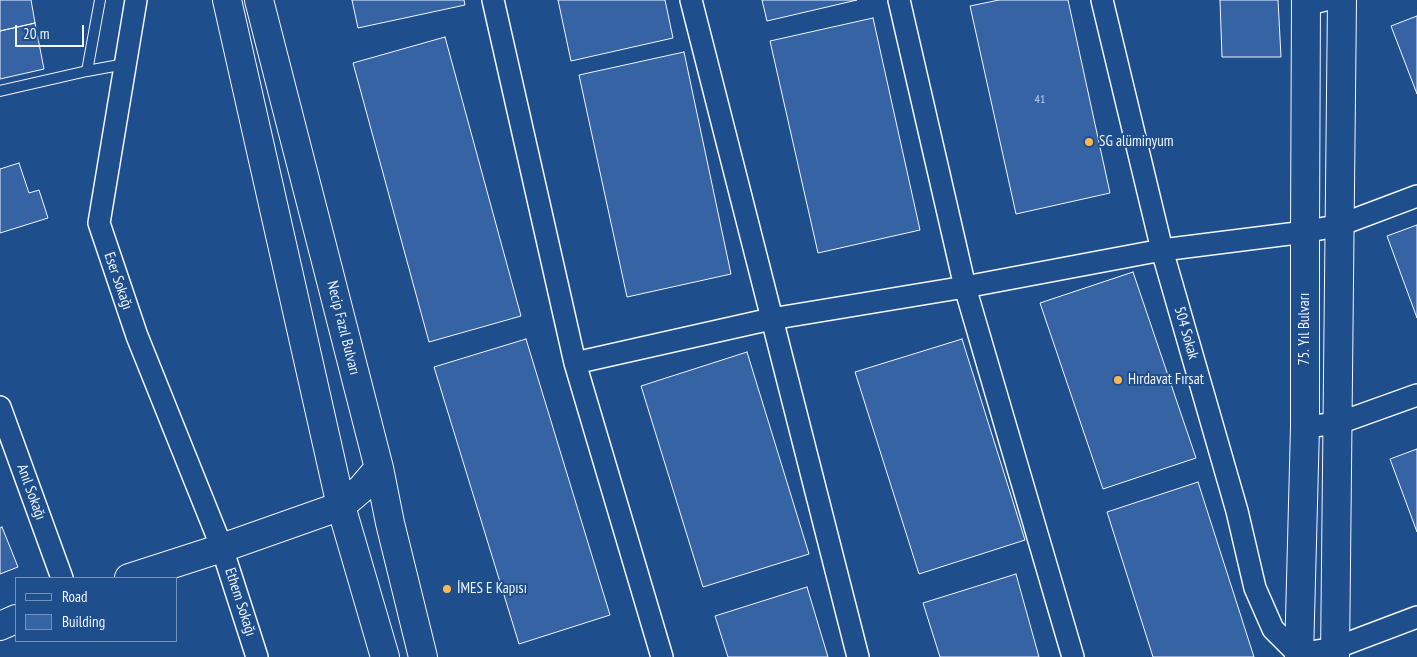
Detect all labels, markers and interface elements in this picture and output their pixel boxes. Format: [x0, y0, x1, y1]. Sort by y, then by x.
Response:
scale bar [18, 15, 86, 47]
text: 20 m [23, 24, 49, 43]
house number: 41 [1035, 93, 1045, 107]
place label: SG alüminyum [1099, 133, 1174, 151]
marker: SG alüminyum [1083, 136, 1095, 148]
street label: Eser Sokağı [100, 250, 136, 312]
street label: Necip Fazıl Bulvarı [323, 279, 363, 377]
street label: 75. Yıl Bulvarı [1296, 293, 1314, 365]
street label: 504 Sokak [1170, 305, 1202, 361]
place label: Hırdavat Fırsat [1128, 371, 1204, 389]
marker: Hırdavat Fırsat [1112, 374, 1124, 386]
street label: Anıl Sokağı [13, 462, 49, 522]
street label: Ethem Sokağı [221, 566, 259, 638]
legend [15, 577, 178, 642]
place label: İMES E Kapısı [457, 580, 527, 598]
marker: İMES E Kapısı [441, 583, 453, 595]
text: Road [62, 587, 88, 606]
text: Building [62, 612, 105, 631]

